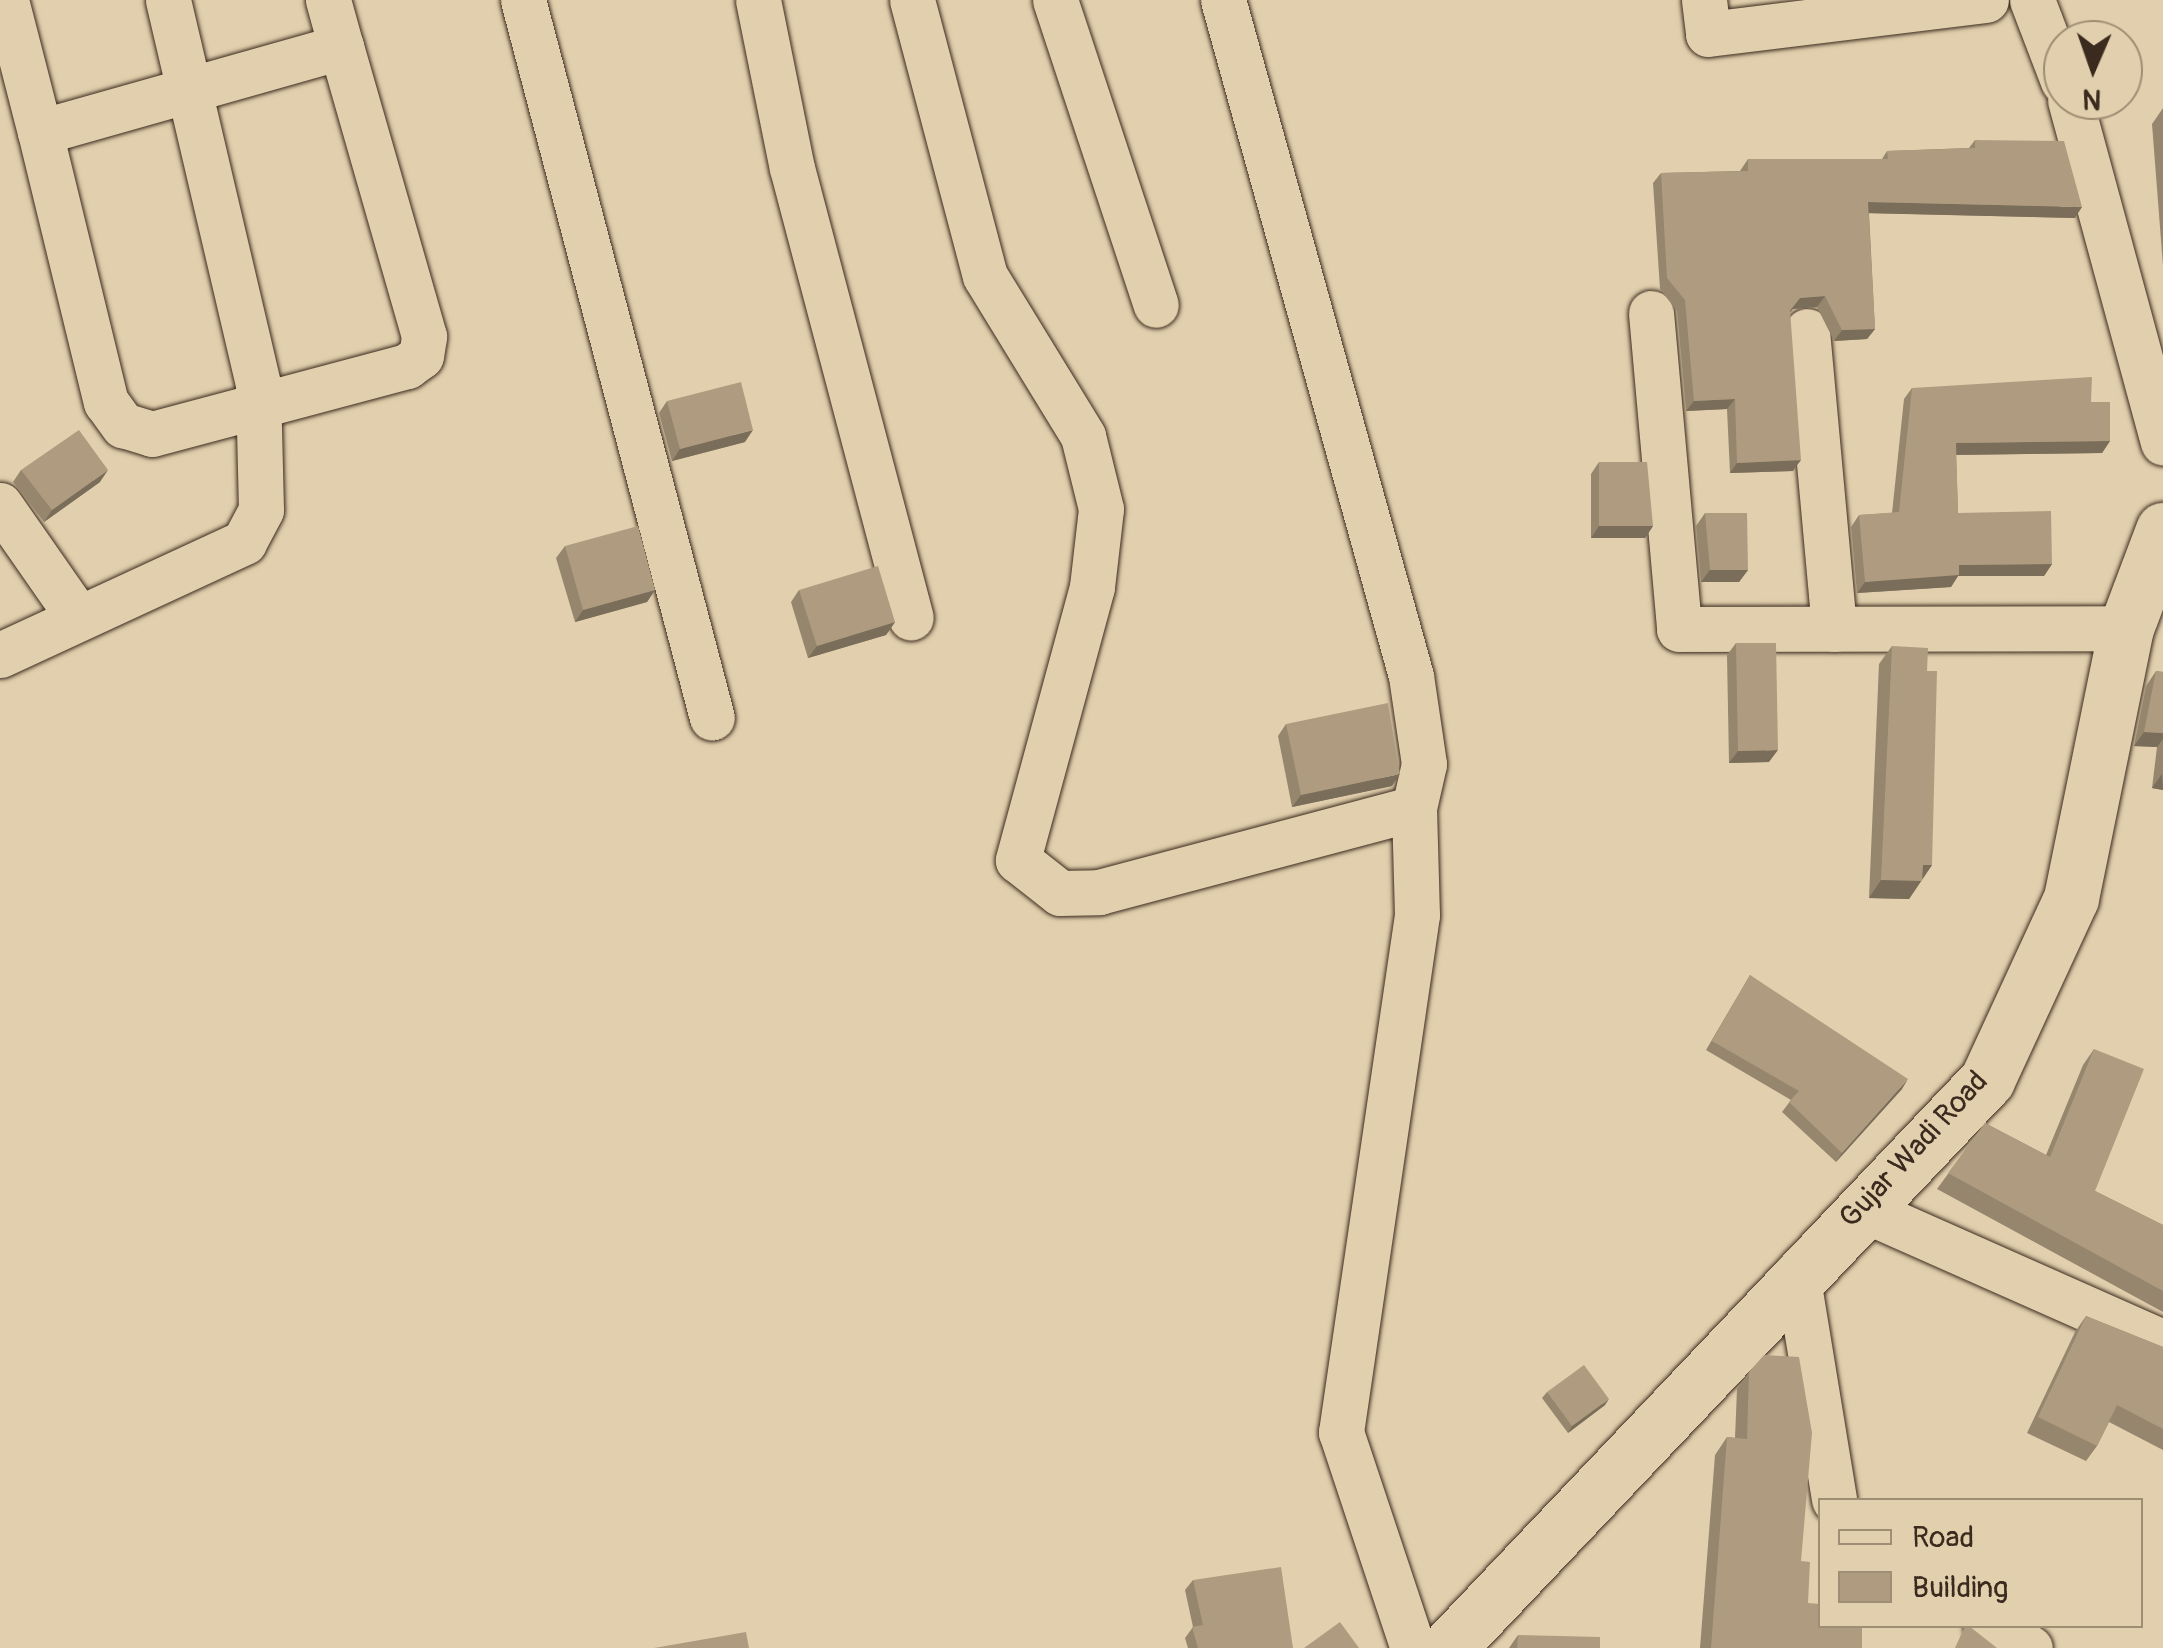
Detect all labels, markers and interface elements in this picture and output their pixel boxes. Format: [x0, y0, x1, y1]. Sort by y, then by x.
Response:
north arrow [2043, 20, 2143, 120]
text: N [2082, 81, 2102, 116]
street label: Gujar Wadi Road [1832, 1064, 1996, 1236]
legend [1818, 1498, 2143, 1628]
text: Road [1912, 1519, 1974, 1556]
text: Building [1912, 1569, 2008, 1606]

